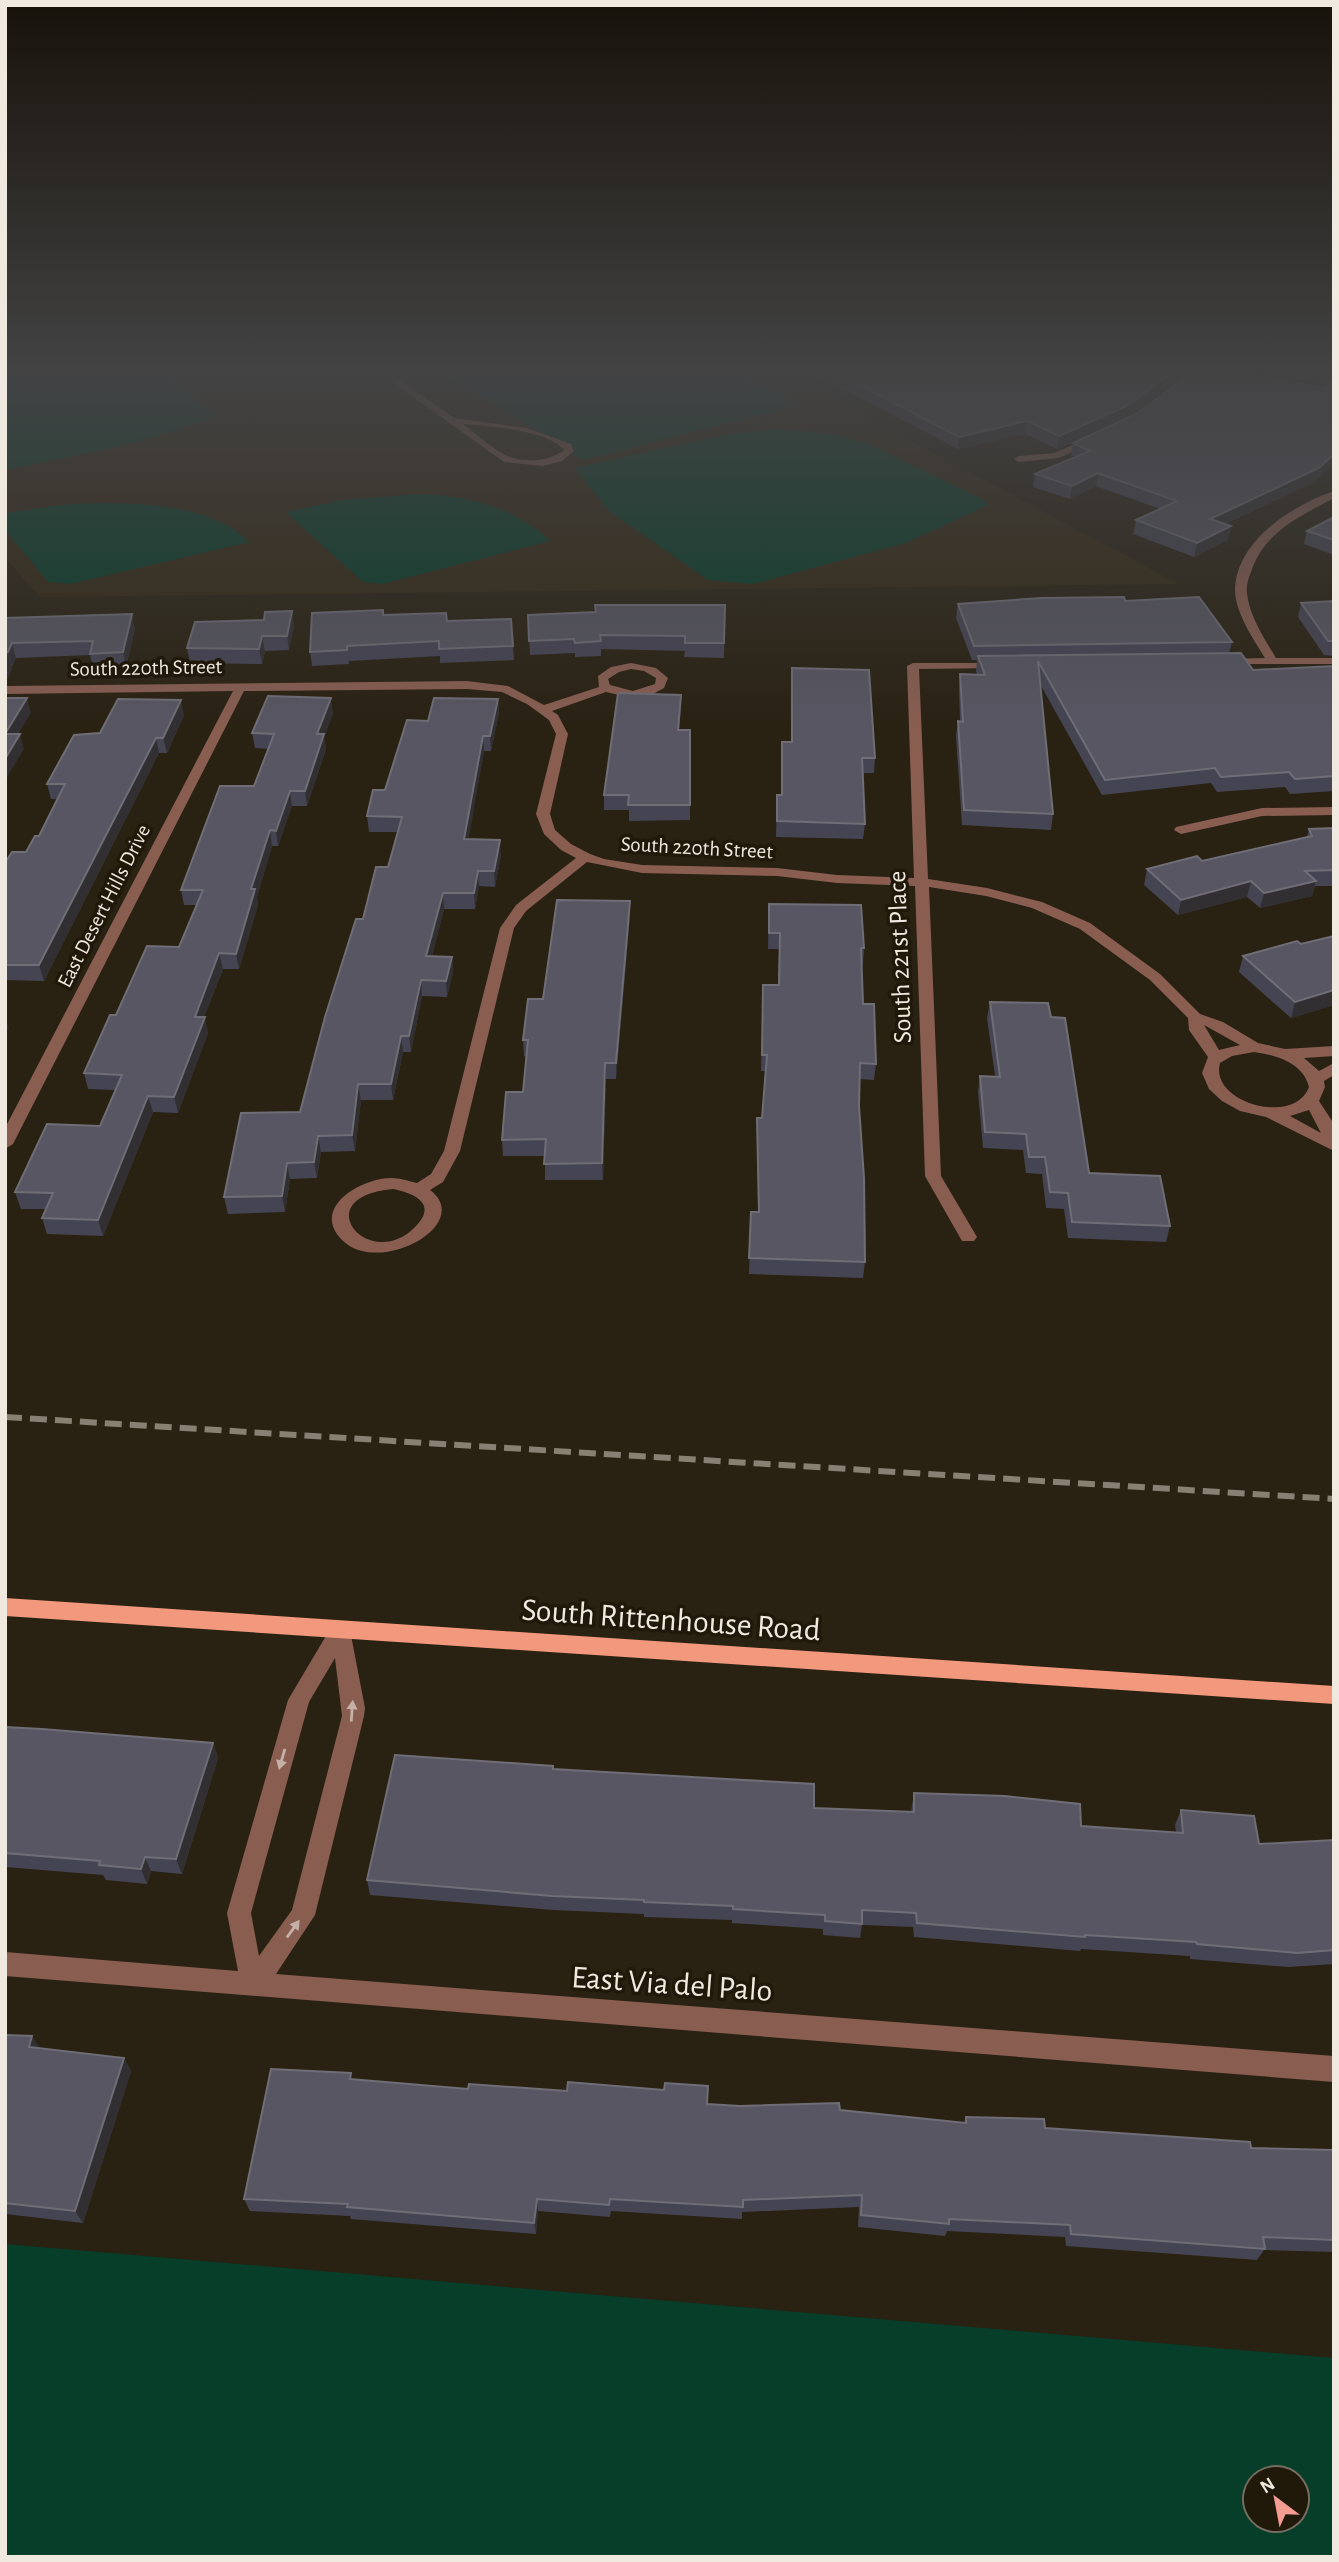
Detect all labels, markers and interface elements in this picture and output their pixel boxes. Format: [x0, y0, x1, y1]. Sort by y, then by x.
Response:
street label: South 220th Street [70, 656, 223, 680]
street label: East Desert Hills Drive [54, 821, 154, 991]
street label: South 220th Street [620, 834, 774, 862]
street label: South 221st Place [884, 870, 916, 1044]
street label: South Rittenhouse Road [520, 1594, 822, 1646]
one-way arrow [347, 1700, 358, 1722]
one-way arrow [277, 1748, 287, 1769]
one-way arrow [286, 1920, 300, 1939]
street label: East Via del Palo [570, 1961, 774, 2007]
north arrow [1241, 2464, 1311, 2534]
text: N [1257, 2474, 1278, 2497]

